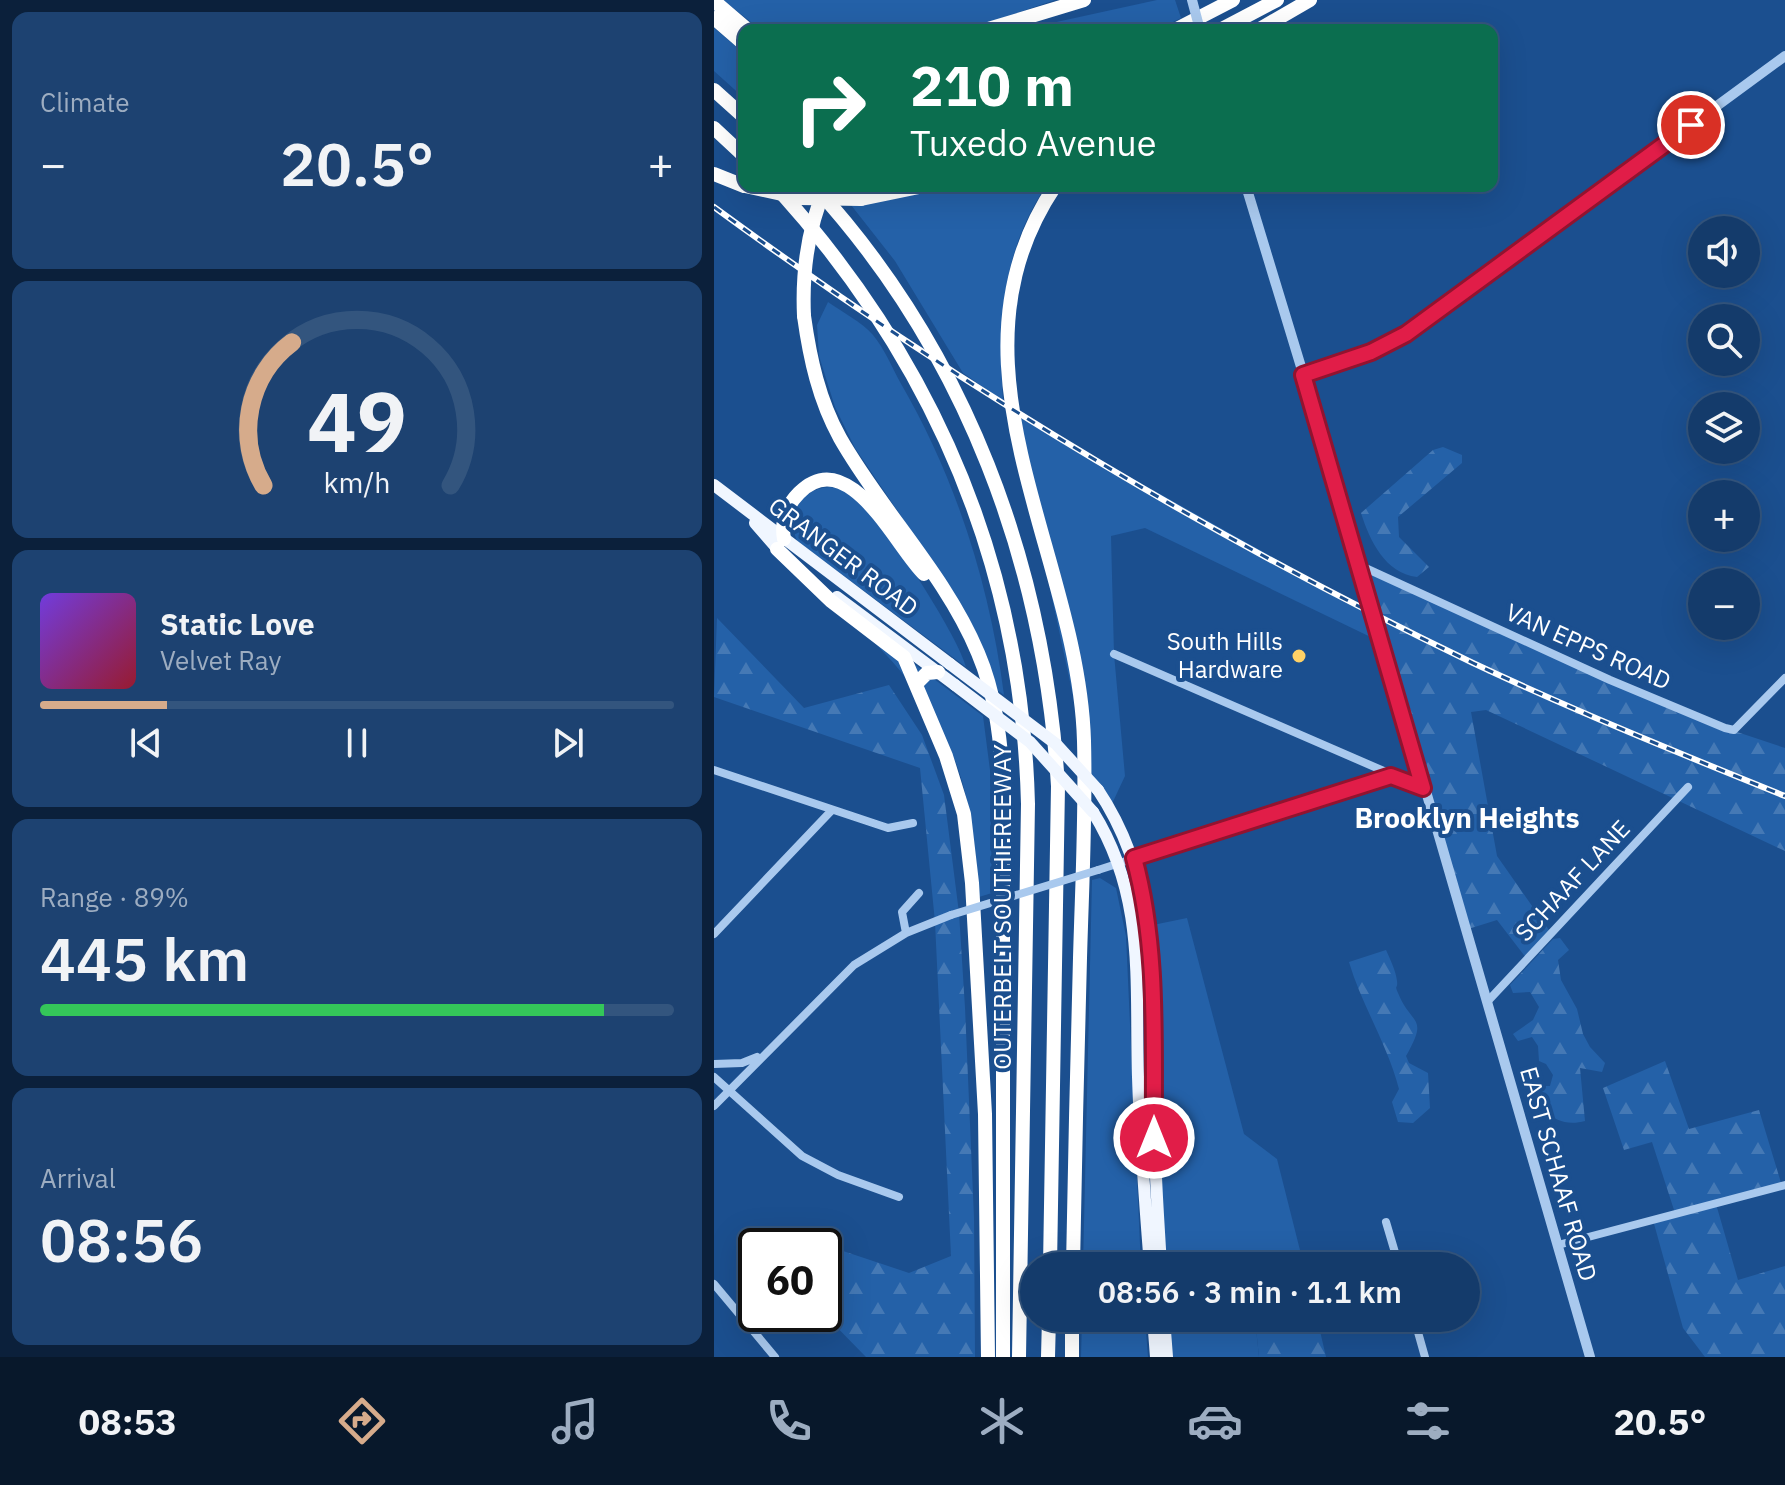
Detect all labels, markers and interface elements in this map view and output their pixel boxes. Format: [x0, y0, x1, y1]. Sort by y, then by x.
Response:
text: 210 m [910, 49, 1074, 121]
icon: right [778, 56, 882, 160]
text: Climate [40, 85, 130, 119]
pin [1657, 91, 1725, 159]
icon: arrive [1669, 103, 1713, 147]
text: Tuxedo Avenue [910, 119, 1157, 166]
text: 20.5° [280, 124, 434, 203]
text: − [40, 135, 66, 192]
text: + [648, 135, 674, 192]
map controls [1688, 216, 1760, 640]
button: sound [1688, 216, 1760, 288]
button: search [1688, 304, 1760, 376]
text: 49 [307, 366, 407, 474]
button: layers [1688, 392, 1760, 464]
text: km/h [323, 464, 391, 501]
button: + [1688, 480, 1760, 552]
street label: GRANGER ROAD [762, 489, 925, 623]
button: − [1688, 568, 1760, 640]
street label: VAN EPPS ROAD [1501, 595, 1676, 697]
text: Static Love [160, 604, 315, 643]
place label: South Hills Hardware [1167, 625, 1283, 685]
text: Velvet Ray [160, 643, 281, 677]
marker: South Hills Hardware [1290, 647, 1308, 665]
icon: previous [124, 721, 168, 765]
icon: pause [335, 721, 379, 765]
icon: next [546, 721, 590, 765]
street label: OUTERBELT SOUTH FREEWAY [986, 744, 1018, 1070]
district label: Brooklyn Heights [1354, 799, 1580, 836]
street label: SCHAAF LANE [1508, 813, 1637, 948]
text: Range · 89% [40, 880, 189, 914]
text: 445 km [40, 919, 249, 998]
street label: EAST SCHAAF ROAD [1513, 1063, 1605, 1285]
position arrow [1112, 1096, 1196, 1180]
text: Arrival [40, 1161, 116, 1195]
text: 08:56 [40, 1200, 203, 1279]
speed limit sign: 60 [738, 1228, 842, 1332]
text: 08:56 · 3 min · 1.1 km [1098, 1272, 1402, 1311]
icon: directions [334, 1393, 390, 1449]
icon: music [547, 1393, 603, 1449]
icon: phone [761, 1393, 817, 1449]
icon: climate [974, 1393, 1030, 1449]
icon: car [1187, 1393, 1243, 1449]
icon: filters [1400, 1393, 1456, 1449]
text: 08:53 [79, 1398, 177, 1445]
text: 20.5° [1613, 1398, 1706, 1445]

